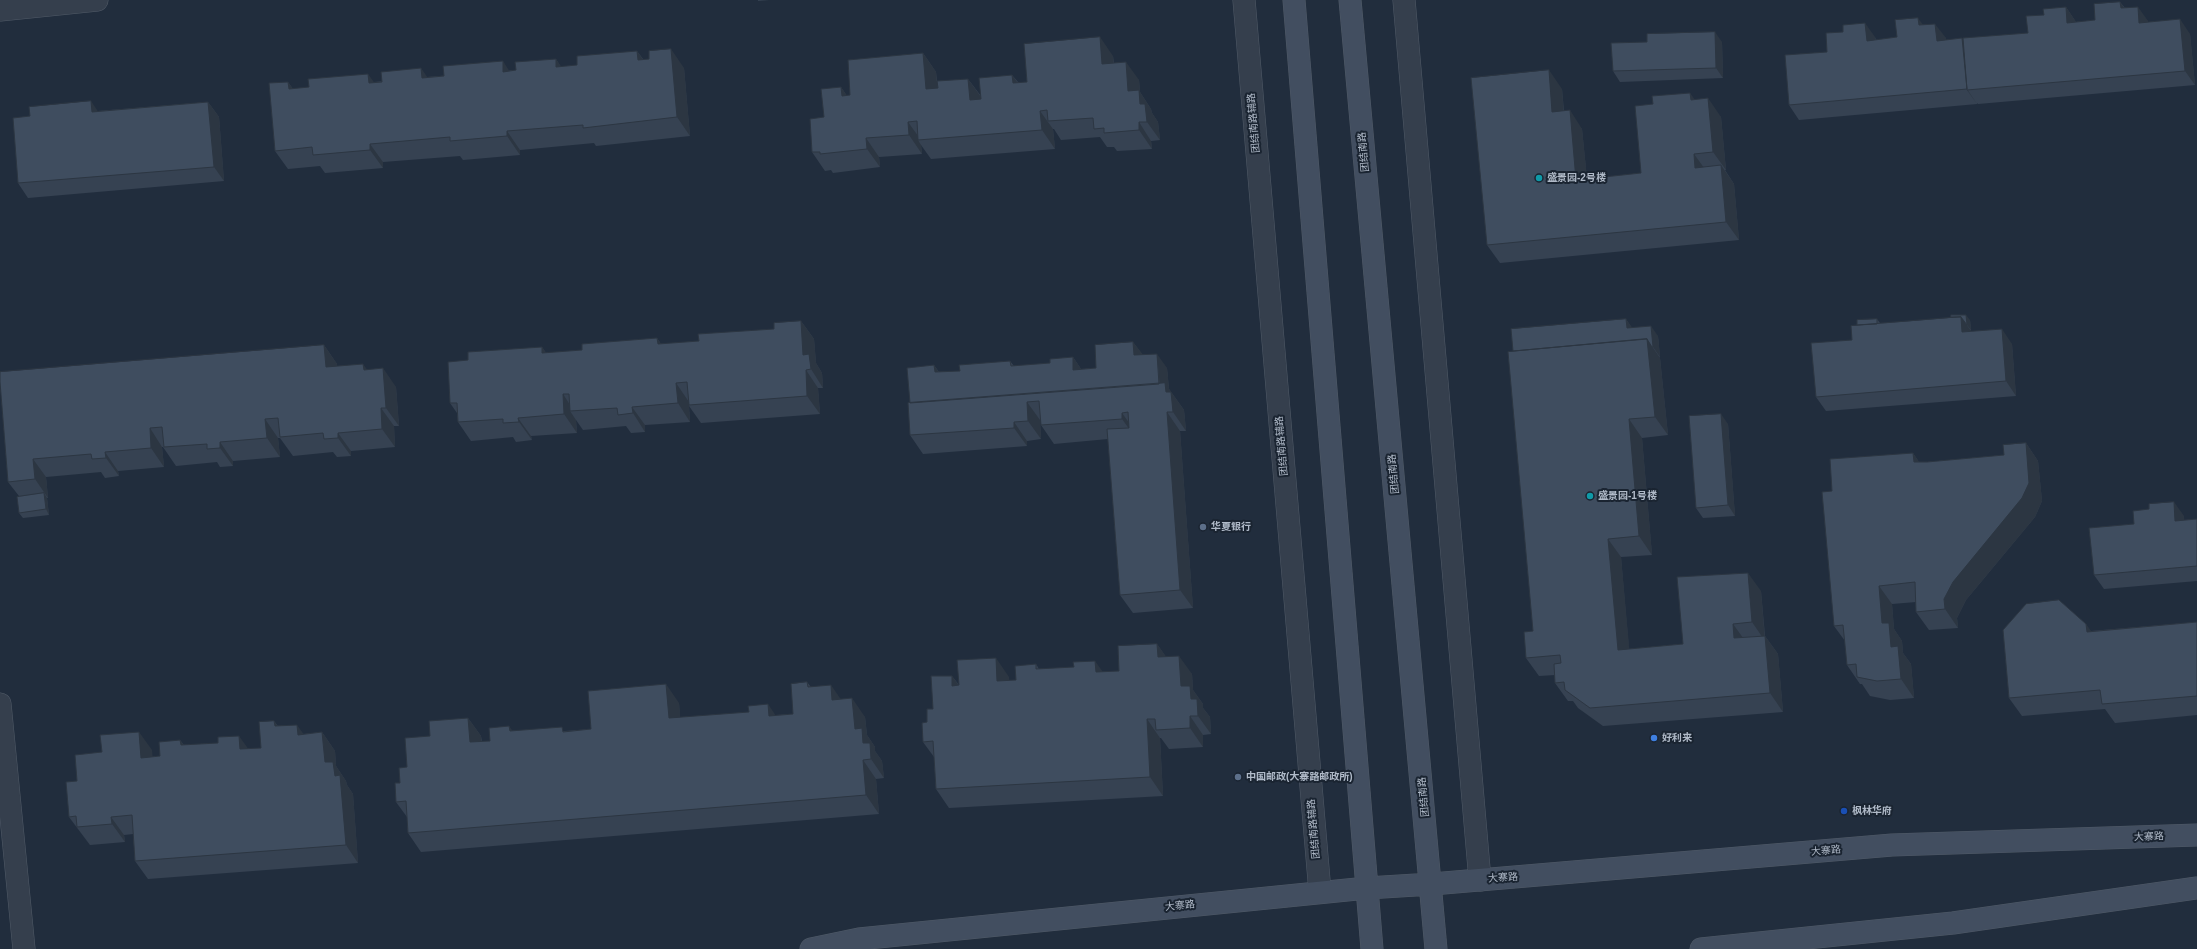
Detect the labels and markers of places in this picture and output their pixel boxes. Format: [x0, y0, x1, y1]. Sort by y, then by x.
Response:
place label: 盛景园-2号楼 [1547, 172, 1606, 184]
marker: 盛景园-2号楼 [1534, 173, 1544, 183]
place label: 盛景园-1号楼 [1598, 490, 1657, 502]
marker: 盛景园-1号楼 [1585, 491, 1595, 501]
place label: 华夏银行 [1211, 521, 1251, 533]
marker: 华夏银行 [1198, 522, 1208, 532]
place label: 好利来 [1662, 732, 1692, 744]
marker: 好利来 [1649, 733, 1659, 743]
place label: 中国邮政(大寨路邮政所) [1246, 771, 1353, 783]
marker: 中国邮政(大寨路邮政所) [1233, 772, 1243, 782]
place label: 枫林华府 [1852, 805, 1892, 817]
marker: 枫林华府 [1839, 806, 1849, 816]

